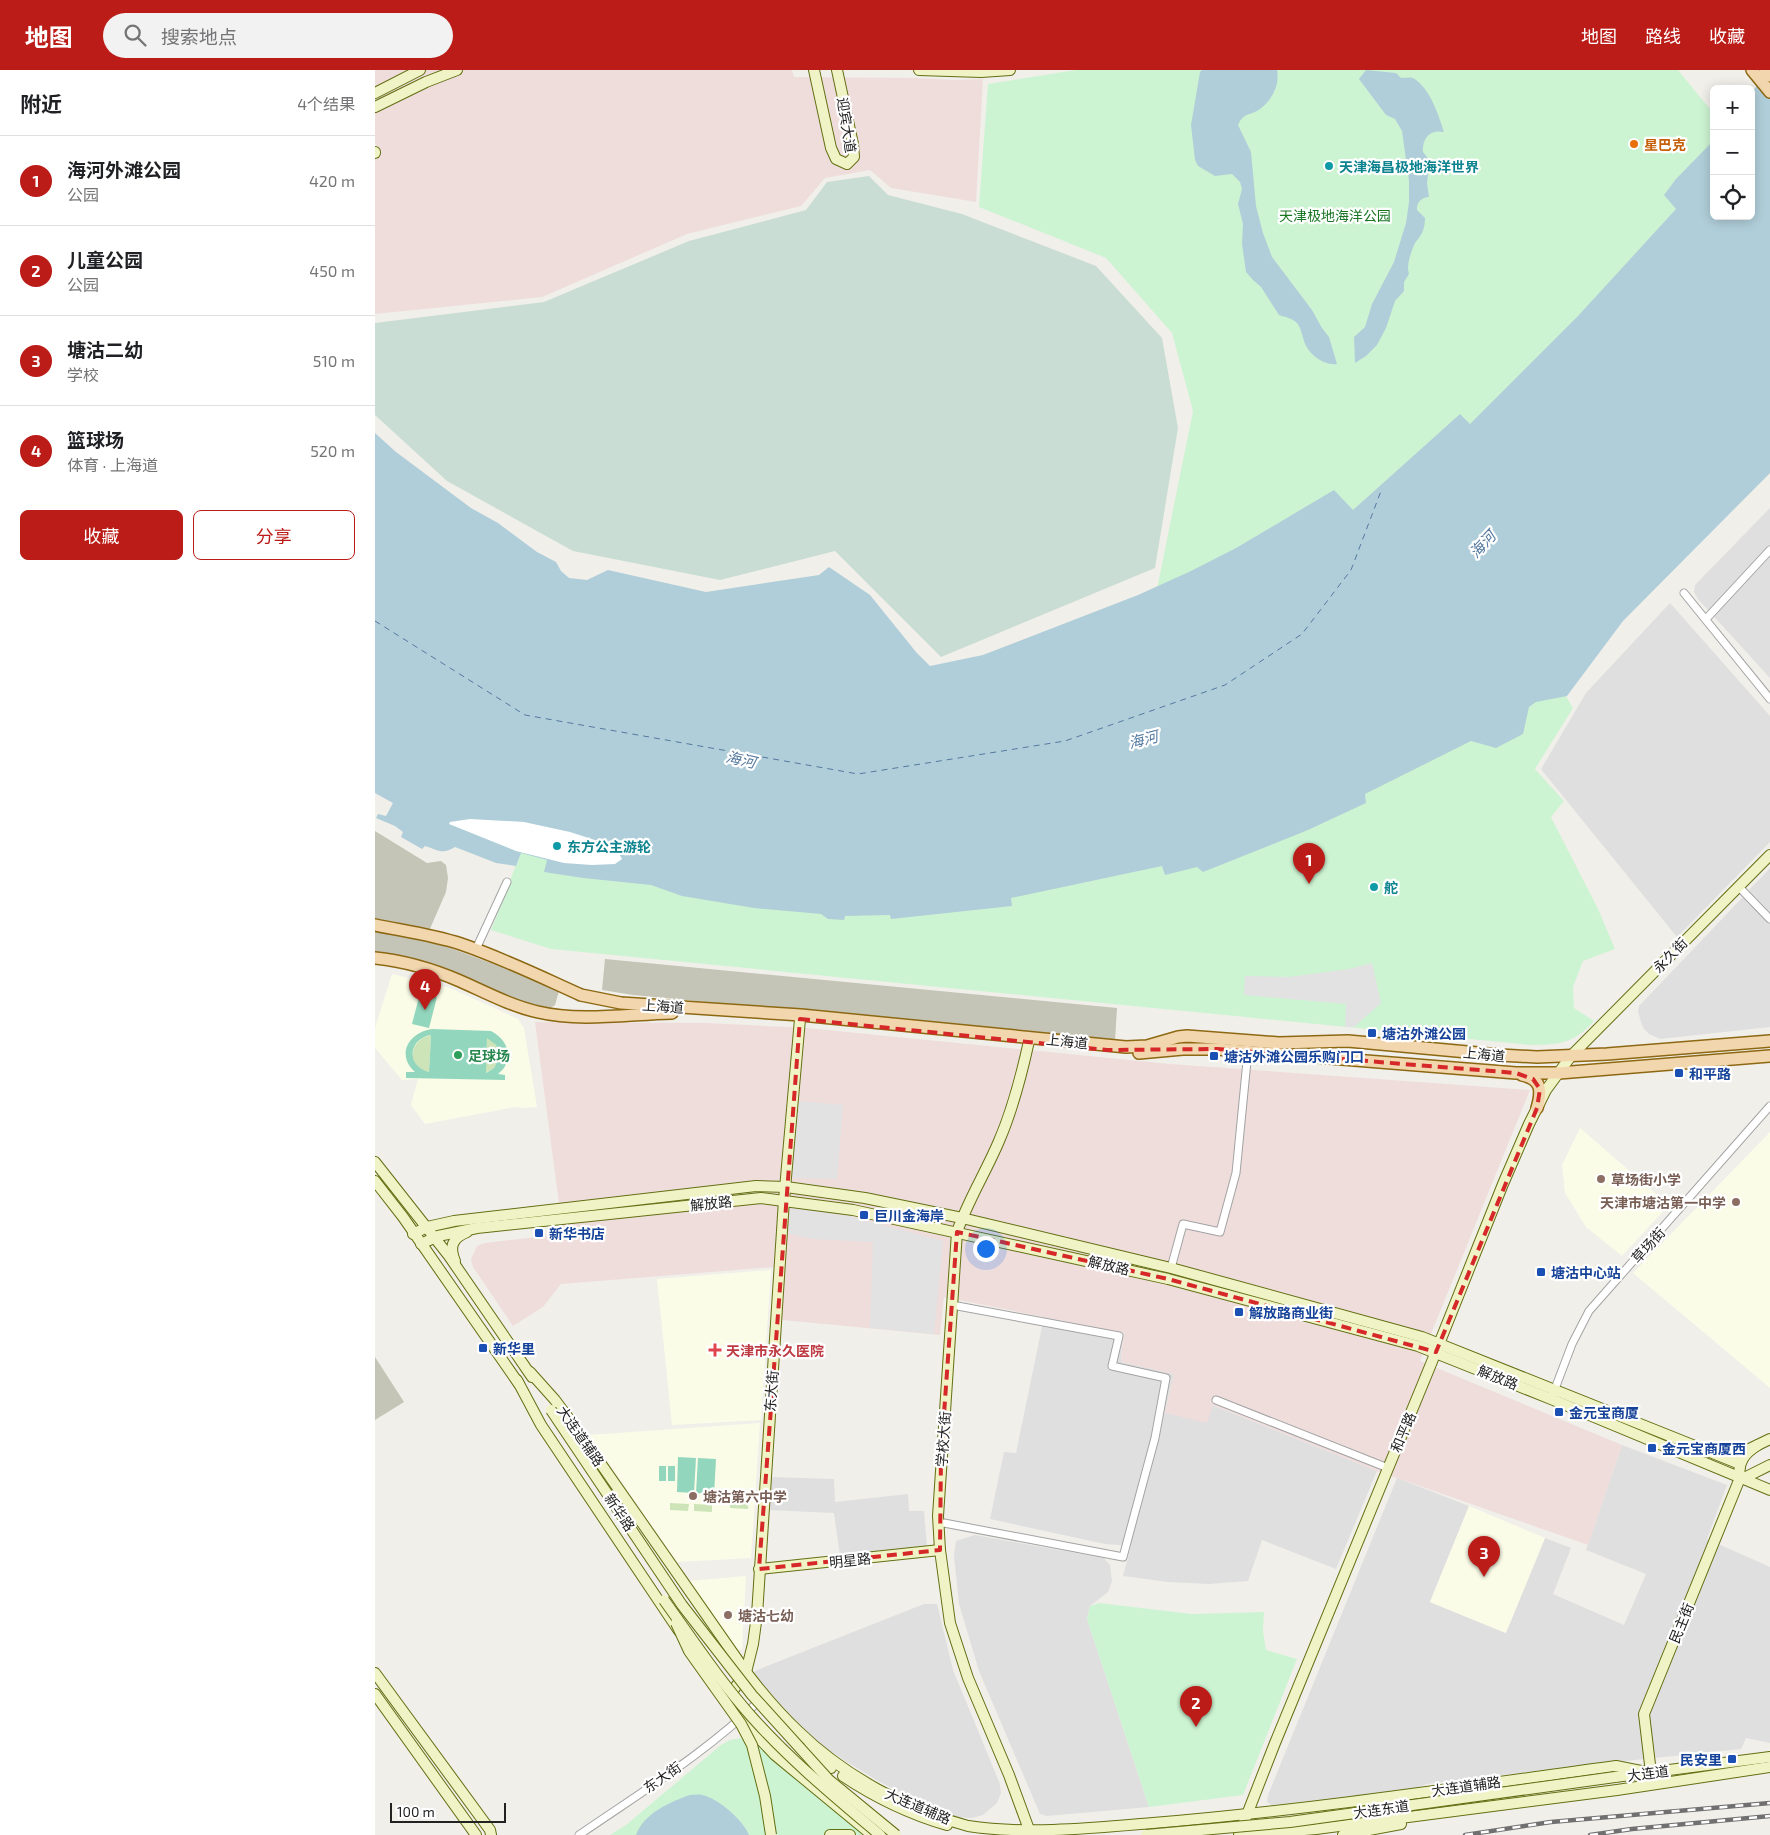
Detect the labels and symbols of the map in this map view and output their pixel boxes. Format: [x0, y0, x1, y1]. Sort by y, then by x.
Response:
street label: 迎宾大道 [834, 96, 860, 154]
place label: 星巴克 [1644, 136, 1686, 153]
marker: 星巴克 [1628, 138, 1640, 150]
place label: 天津海昌极地海洋世界 [1339, 158, 1479, 175]
marker: 天津海昌极地海洋世界 [1323, 160, 1335, 172]
park label: 天津极地海洋公园 [1279, 207, 1391, 224]
water label: 海河 [1465, 525, 1501, 561]
water label: 海河 [1126, 726, 1163, 751]
water label: 海河 [724, 747, 761, 772]
place label: 东方公主游轮 [567, 838, 651, 855]
marker: 东方公主游轮 [551, 840, 563, 852]
pin: 1 [1293, 843, 1325, 884]
place label: 舵 [1384, 879, 1398, 896]
marker: 舵 [1368, 881, 1380, 893]
street label: 永久街 [1649, 934, 1691, 976]
pin: 4 [409, 969, 441, 1010]
street label: 上海道 [641, 996, 685, 1016]
place label: 塘沽外滩公园 [1382, 1025, 1466, 1042]
marker: 塘沽外滩公园 [1366, 1027, 1378, 1039]
street label: 上海道 [1045, 1030, 1089, 1052]
street label: 上海道 [1462, 1043, 1506, 1065]
place label: 足球场 [468, 1047, 510, 1064]
place label: 塘沽外滩公园乐购门口 [1224, 1048, 1364, 1065]
marker: 足球场 [452, 1049, 464, 1061]
marker: 塘沽外滩公园乐购门口 [1208, 1050, 1220, 1062]
place label: 和平路 [1689, 1065, 1731, 1082]
marker: 和平路 [1673, 1067, 1685, 1079]
place label: 草场街小学 [1611, 1171, 1681, 1188]
marker: 草场街小学 [1595, 1173, 1607, 1185]
street label: 解放路 [689, 1192, 733, 1214]
place label: 天津市塘沽第一中学 [1600, 1194, 1726, 1211]
marker: 天津市塘沽第一中学 [1730, 1196, 1742, 1208]
place label: 巨川金海岸 [874, 1207, 944, 1224]
marker: 巨川金海岸 [858, 1209, 870, 1221]
street label: 草场街 [1628, 1224, 1668, 1266]
place label: 新华书店 [549, 1225, 605, 1242]
marker: 新华书店 [533, 1227, 545, 1239]
your location [973, 1236, 999, 1262]
street label: 解放路 [1087, 1252, 1131, 1278]
place label: 塘沽中心站 [1551, 1264, 1621, 1281]
marker: 塘沽中心站 [1535, 1266, 1547, 1278]
place label: 解放路商业街 [1249, 1304, 1333, 1321]
marker: 解放路商业街 [1233, 1306, 1245, 1318]
place label: 新华里 [493, 1340, 535, 1357]
marker: 新华里 [477, 1342, 489, 1354]
place label: 天津市永久医院 [726, 1342, 824, 1359]
marker: 天津市永久医院 [708, 1343, 722, 1357]
street label: 解放路 [1475, 1361, 1521, 1393]
street label: 东大街 [761, 1369, 781, 1413]
street label: 大连道辅路 [554, 1402, 608, 1470]
place label: 金元宝商厦 [1569, 1404, 1639, 1421]
marker: 金元宝商厦 [1553, 1406, 1565, 1418]
street label: 和平路 [1387, 1409, 1419, 1455]
street label: 学校大街 [933, 1410, 953, 1468]
place label: 金元宝商厦西 [1662, 1440, 1746, 1457]
marker: 金元宝商厦西 [1646, 1442, 1658, 1454]
place label: 塘沽第六中学 [703, 1488, 787, 1505]
street label: 新华路 [601, 1490, 639, 1534]
marker: 塘沽第六中学 [687, 1490, 699, 1502]
pin: 3 [1468, 1536, 1500, 1577]
street label: 明星路 [828, 1549, 872, 1571]
street label: 民主街 [1665, 1600, 1697, 1646]
place label: 塘沽七幼 [738, 1607, 794, 1624]
marker: 塘沽七幼 [722, 1609, 734, 1621]
pin: 2 [1180, 1686, 1212, 1727]
place label: 民安里 [1680, 1751, 1722, 1768]
marker: 民安里 [1726, 1753, 1738, 1765]
street label: 东大街 [640, 1758, 684, 1796]
street label: 大连道 [1626, 1762, 1670, 1784]
street label: 大连道辅路 [1430, 1773, 1502, 1799]
street label: 大连道辅路 [882, 1785, 954, 1827]
street label: 大连东道 [1352, 1797, 1410, 1821]
scale bar [390, 1800, 506, 1823]

